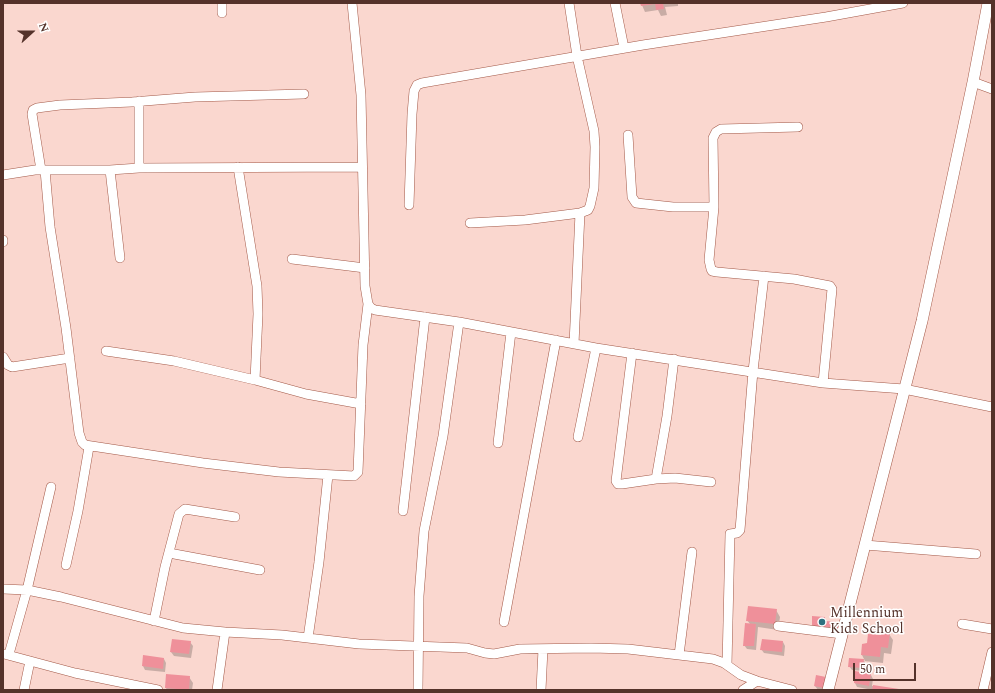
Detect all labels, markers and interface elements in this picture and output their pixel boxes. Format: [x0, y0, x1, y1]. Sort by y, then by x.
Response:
north arrow [12, 12, 52, 52]
text: N [34, 20, 53, 35]
place label: Millennium Kids School [830, 606, 904, 638]
marker: Millennium Kids School [817, 617, 827, 627]
scale bar [855, 655, 918, 681]
text: 50 m [860, 660, 885, 679]

